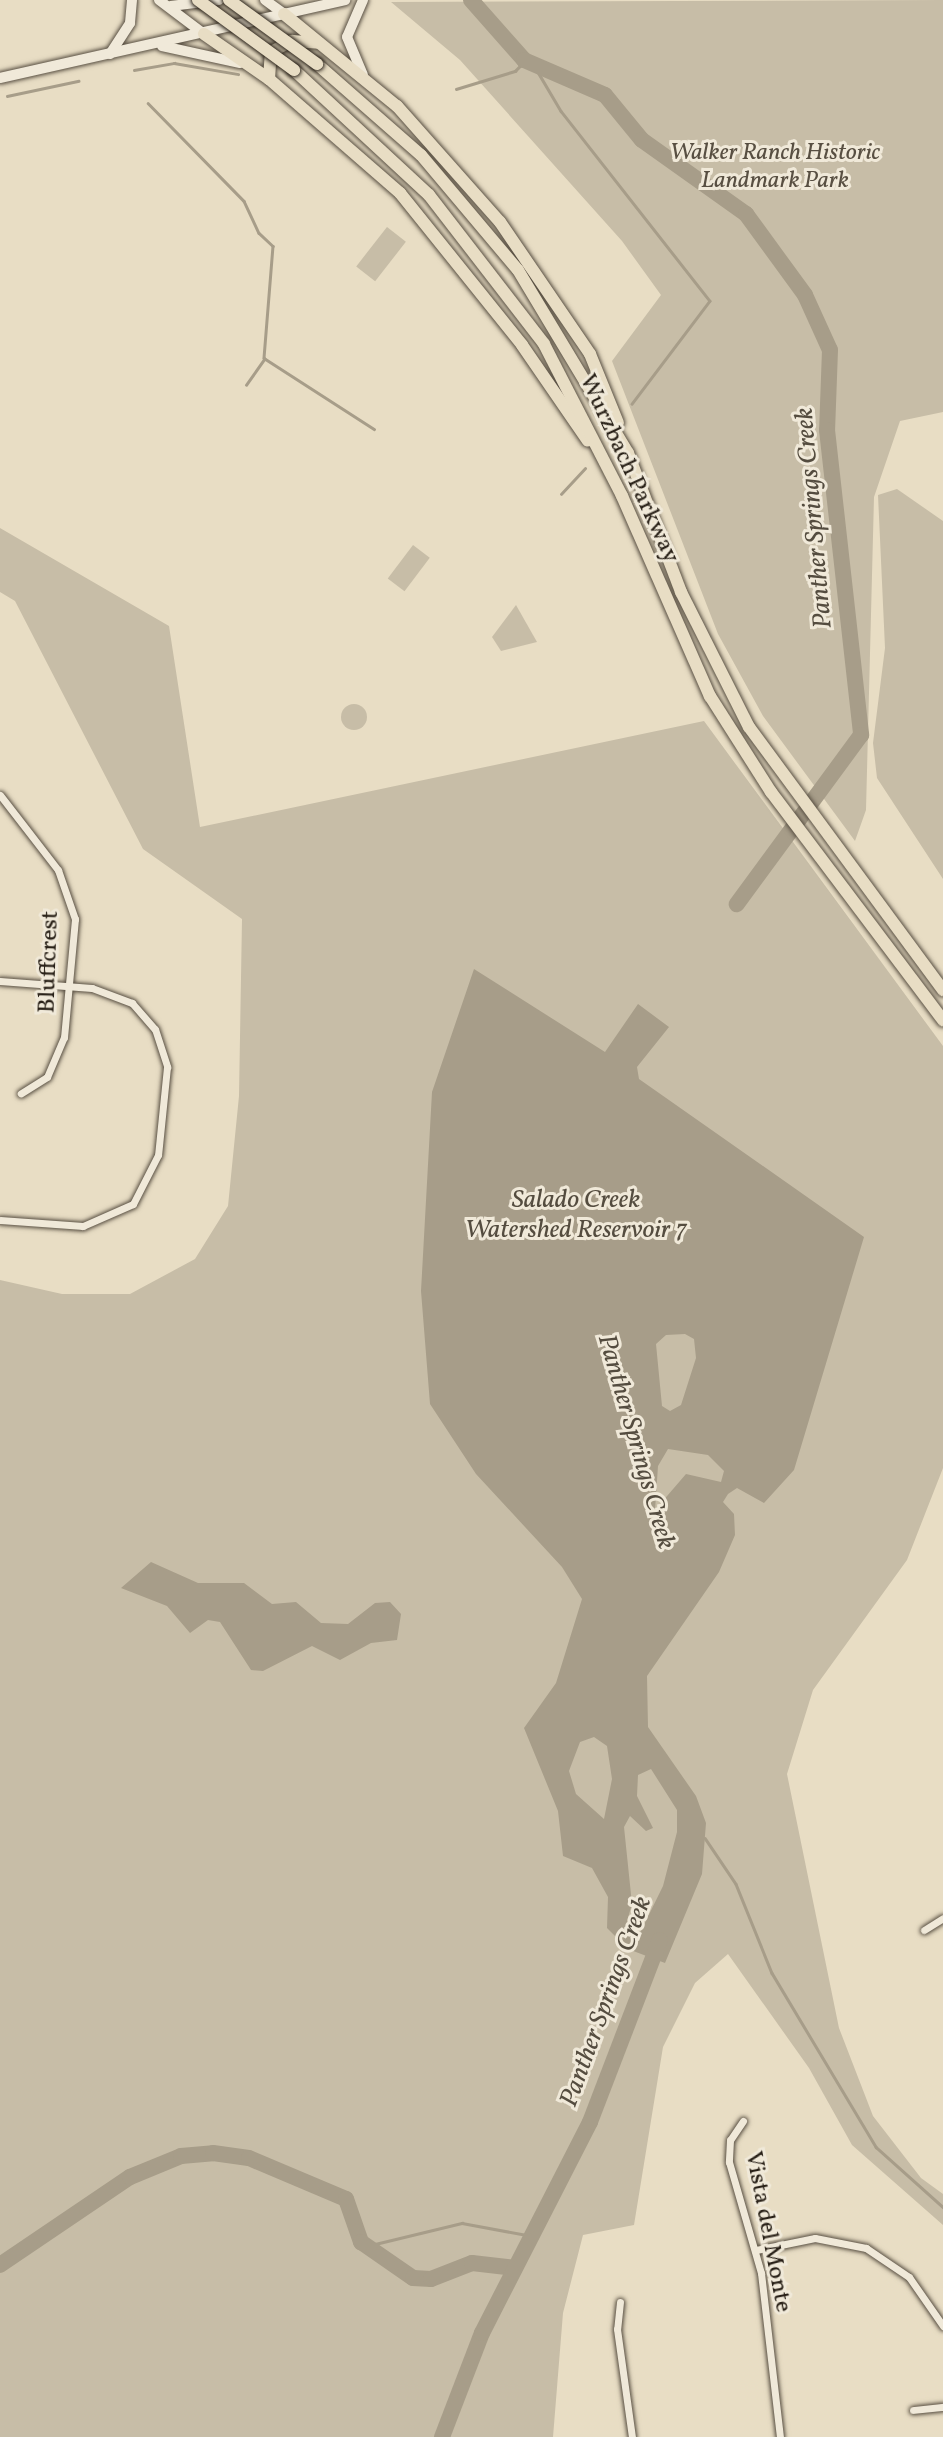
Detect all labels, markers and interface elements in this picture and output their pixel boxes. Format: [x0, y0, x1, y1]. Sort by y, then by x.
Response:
park label: Walker Ranch Historic Landmark Park [670, 140, 880, 196]
street label: Wurzbach Parkway [572, 370, 684, 568]
water label: Panther Springs Creek [790, 406, 840, 630]
street label: Bluffcrest [34, 910, 66, 1014]
water label: Salado Creek Watershed Reservoir 7 [465, 1185, 687, 1246]
water label: Panther Springs Creek [589, 1331, 681, 1553]
water label: Panther Springs Creek [554, 1892, 660, 2112]
street label: Vista del Monte [737, 2149, 797, 2315]

